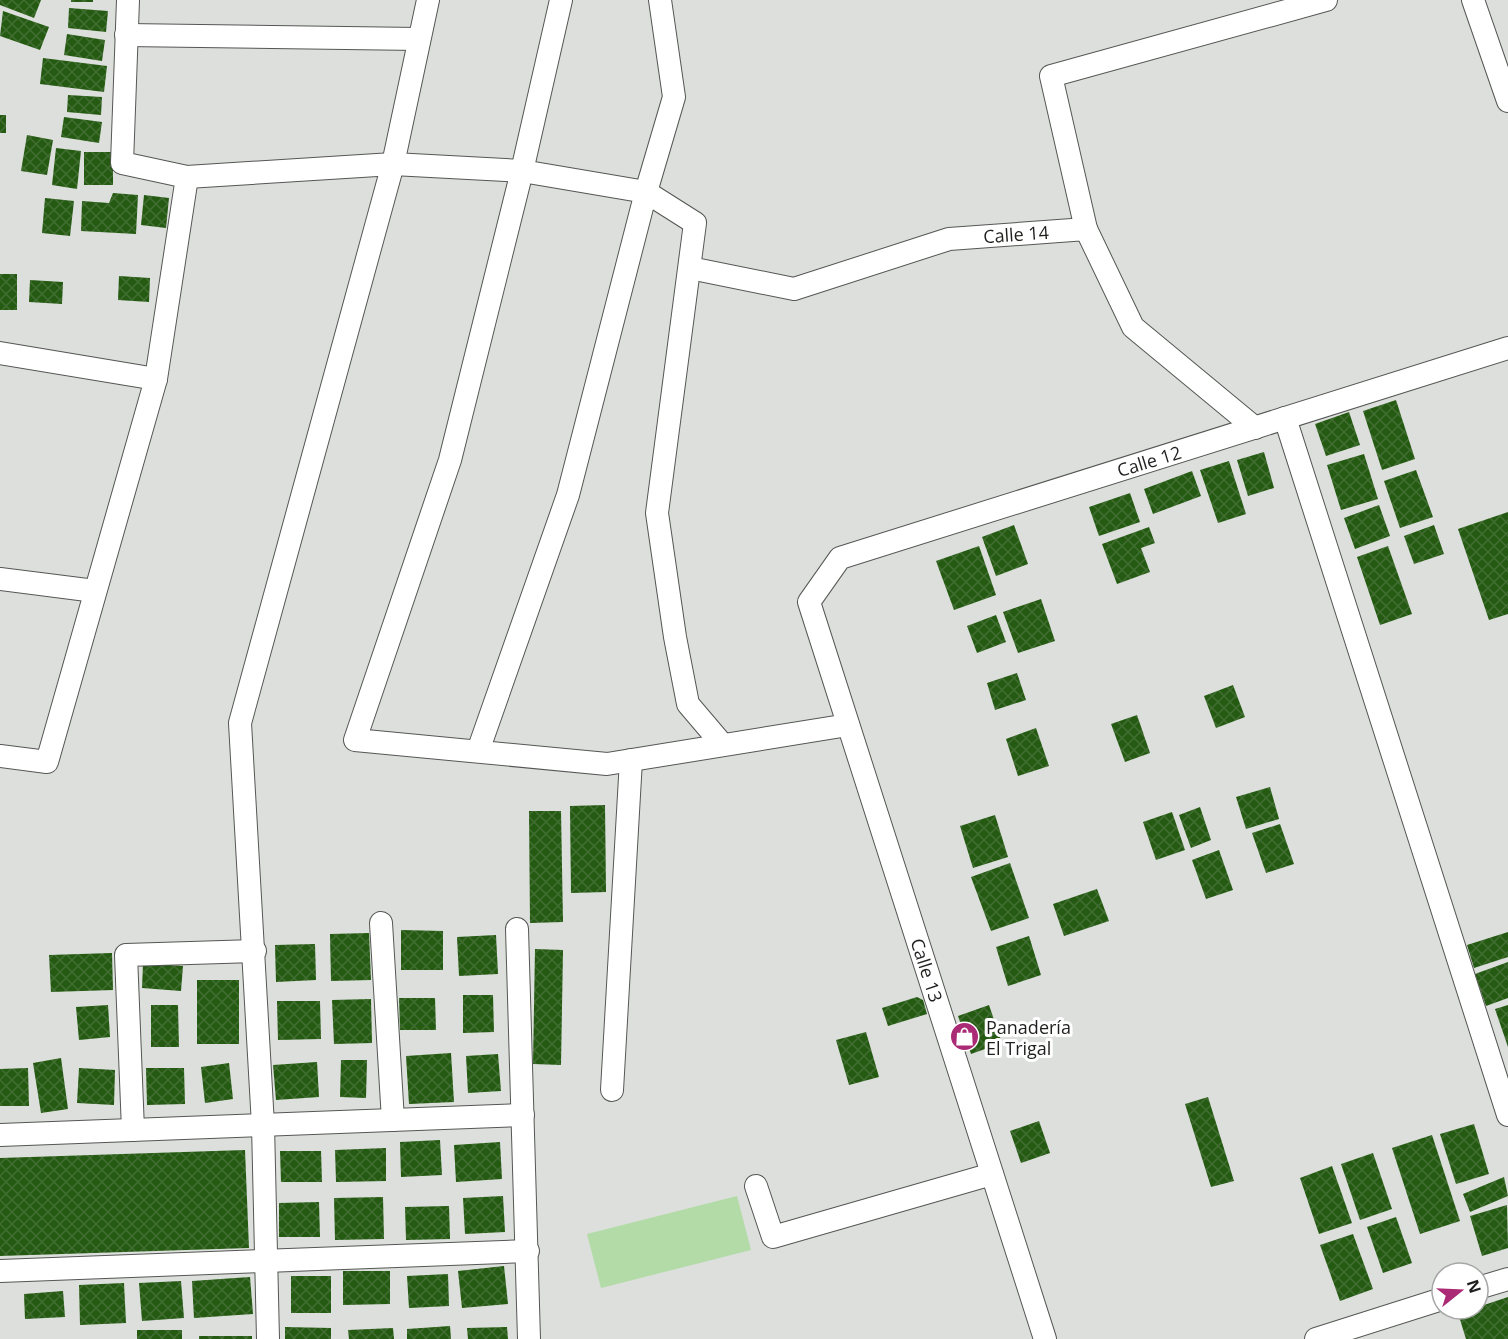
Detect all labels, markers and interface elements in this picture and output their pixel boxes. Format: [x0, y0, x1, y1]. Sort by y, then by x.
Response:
street label: Calle 14 [982, 220, 1050, 248]
street label: Calle 12 [1114, 440, 1184, 482]
street label: Calle 13 [905, 935, 949, 1005]
place label: Panadería El Trigal [986, 1015, 1071, 1060]
shop icon: Panadería El Trigal [949, 1021, 981, 1053]
north arrow [1430, 1261, 1490, 1321]
text: N [1462, 1277, 1487, 1296]

